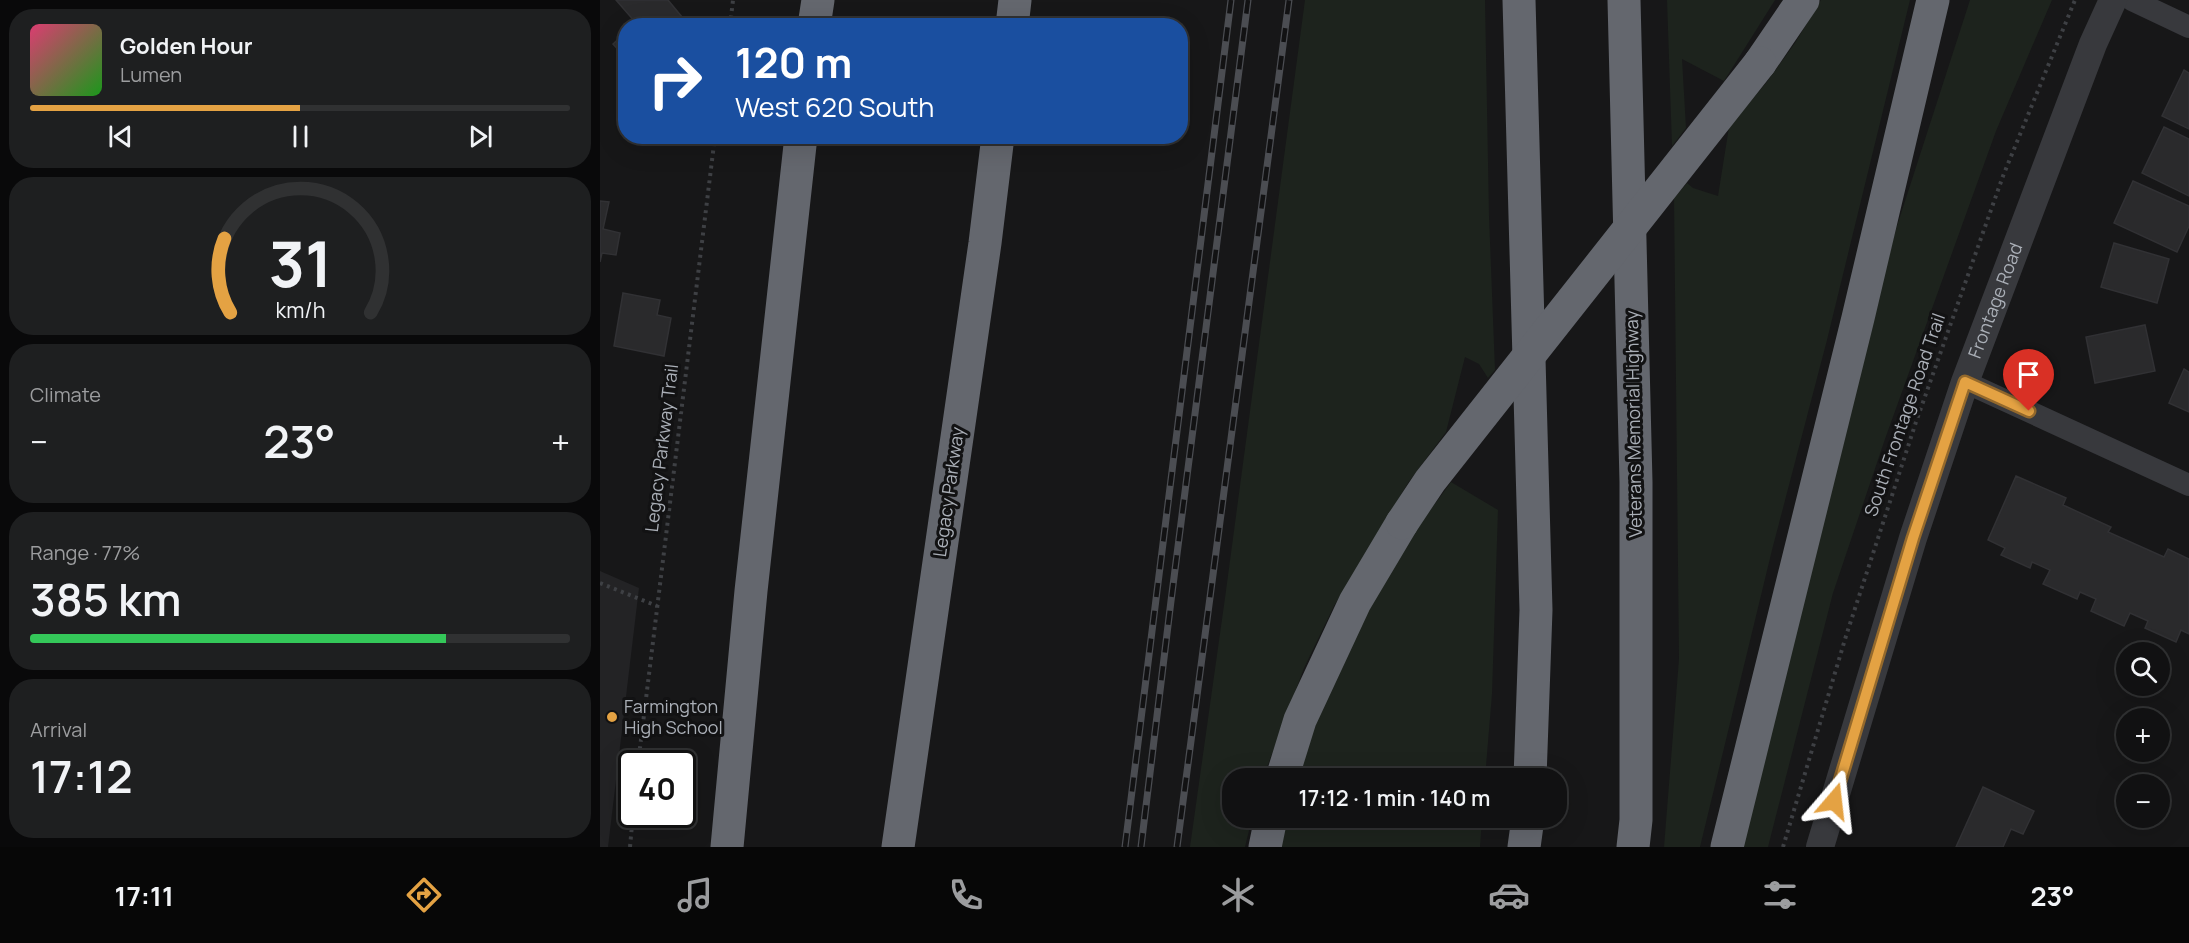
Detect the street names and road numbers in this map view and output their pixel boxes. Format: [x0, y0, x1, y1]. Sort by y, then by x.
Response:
street label: Frontage Road [1962, 239, 2028, 361]
street label: Veterans Memorial Highway [1619, 310, 1647, 538]
street label: South Frontage Road Trail [1858, 310, 1950, 519]
street label: Legacy Parkway Trail [639, 362, 683, 533]
street label: Legacy Parkway [927, 425, 969, 558]

